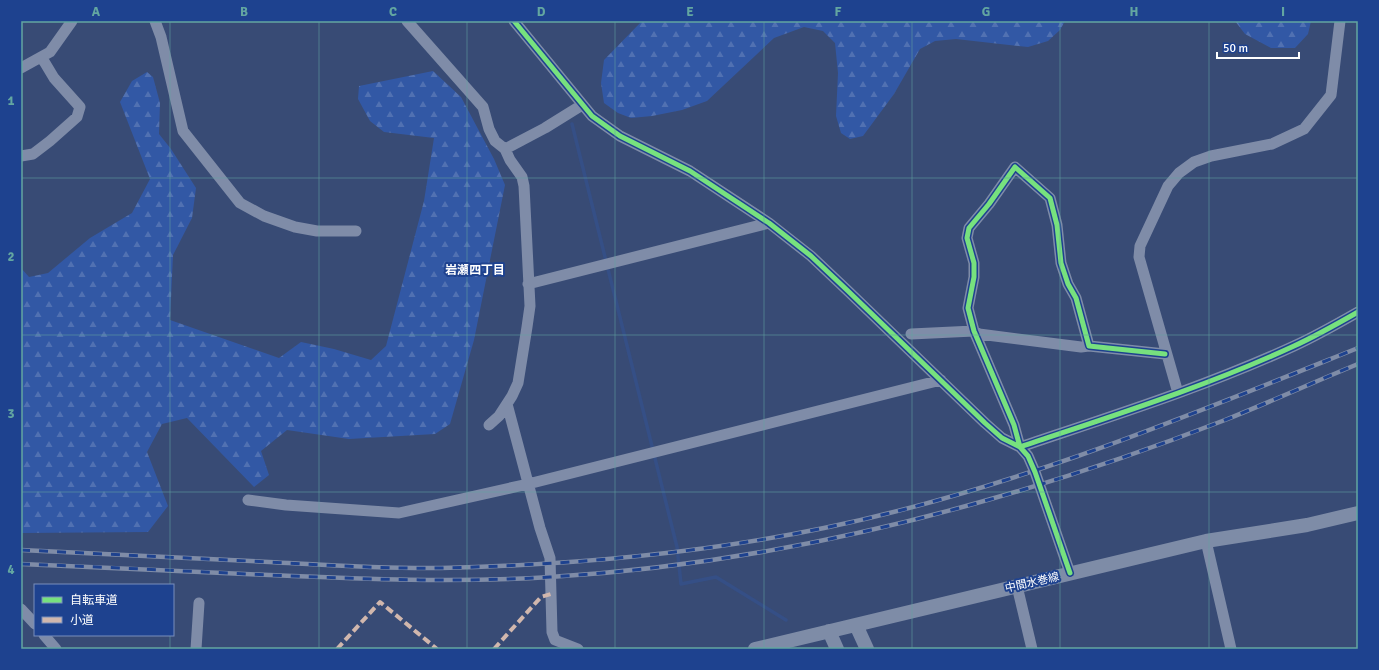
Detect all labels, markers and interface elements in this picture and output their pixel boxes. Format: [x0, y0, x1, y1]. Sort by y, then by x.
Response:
text: A [92, 4, 101, 20]
text: B [240, 4, 248, 20]
text: C [389, 4, 397, 20]
text: D [537, 4, 546, 20]
text: E [686, 4, 694, 20]
text: F [835, 4, 842, 20]
text: G [982, 4, 990, 20]
text: H [1130, 4, 1138, 20]
text: I [1281, 4, 1285, 20]
scale bar [1217, 34, 1299, 60]
text: 50 m [1223, 41, 1248, 56]
text: 1 [7, 93, 15, 109]
text: 2 [7, 249, 15, 265]
district label: 岩瀬四丁目 [445, 263, 505, 278]
text: 3 [7, 406, 15, 422]
text: 4 [7, 562, 15, 578]
street label: 中間水巻線 [1004, 570, 1060, 595]
legend [34, 584, 174, 636]
text: 自転車道 [70, 593, 118, 608]
text: 小道 [70, 613, 94, 628]

